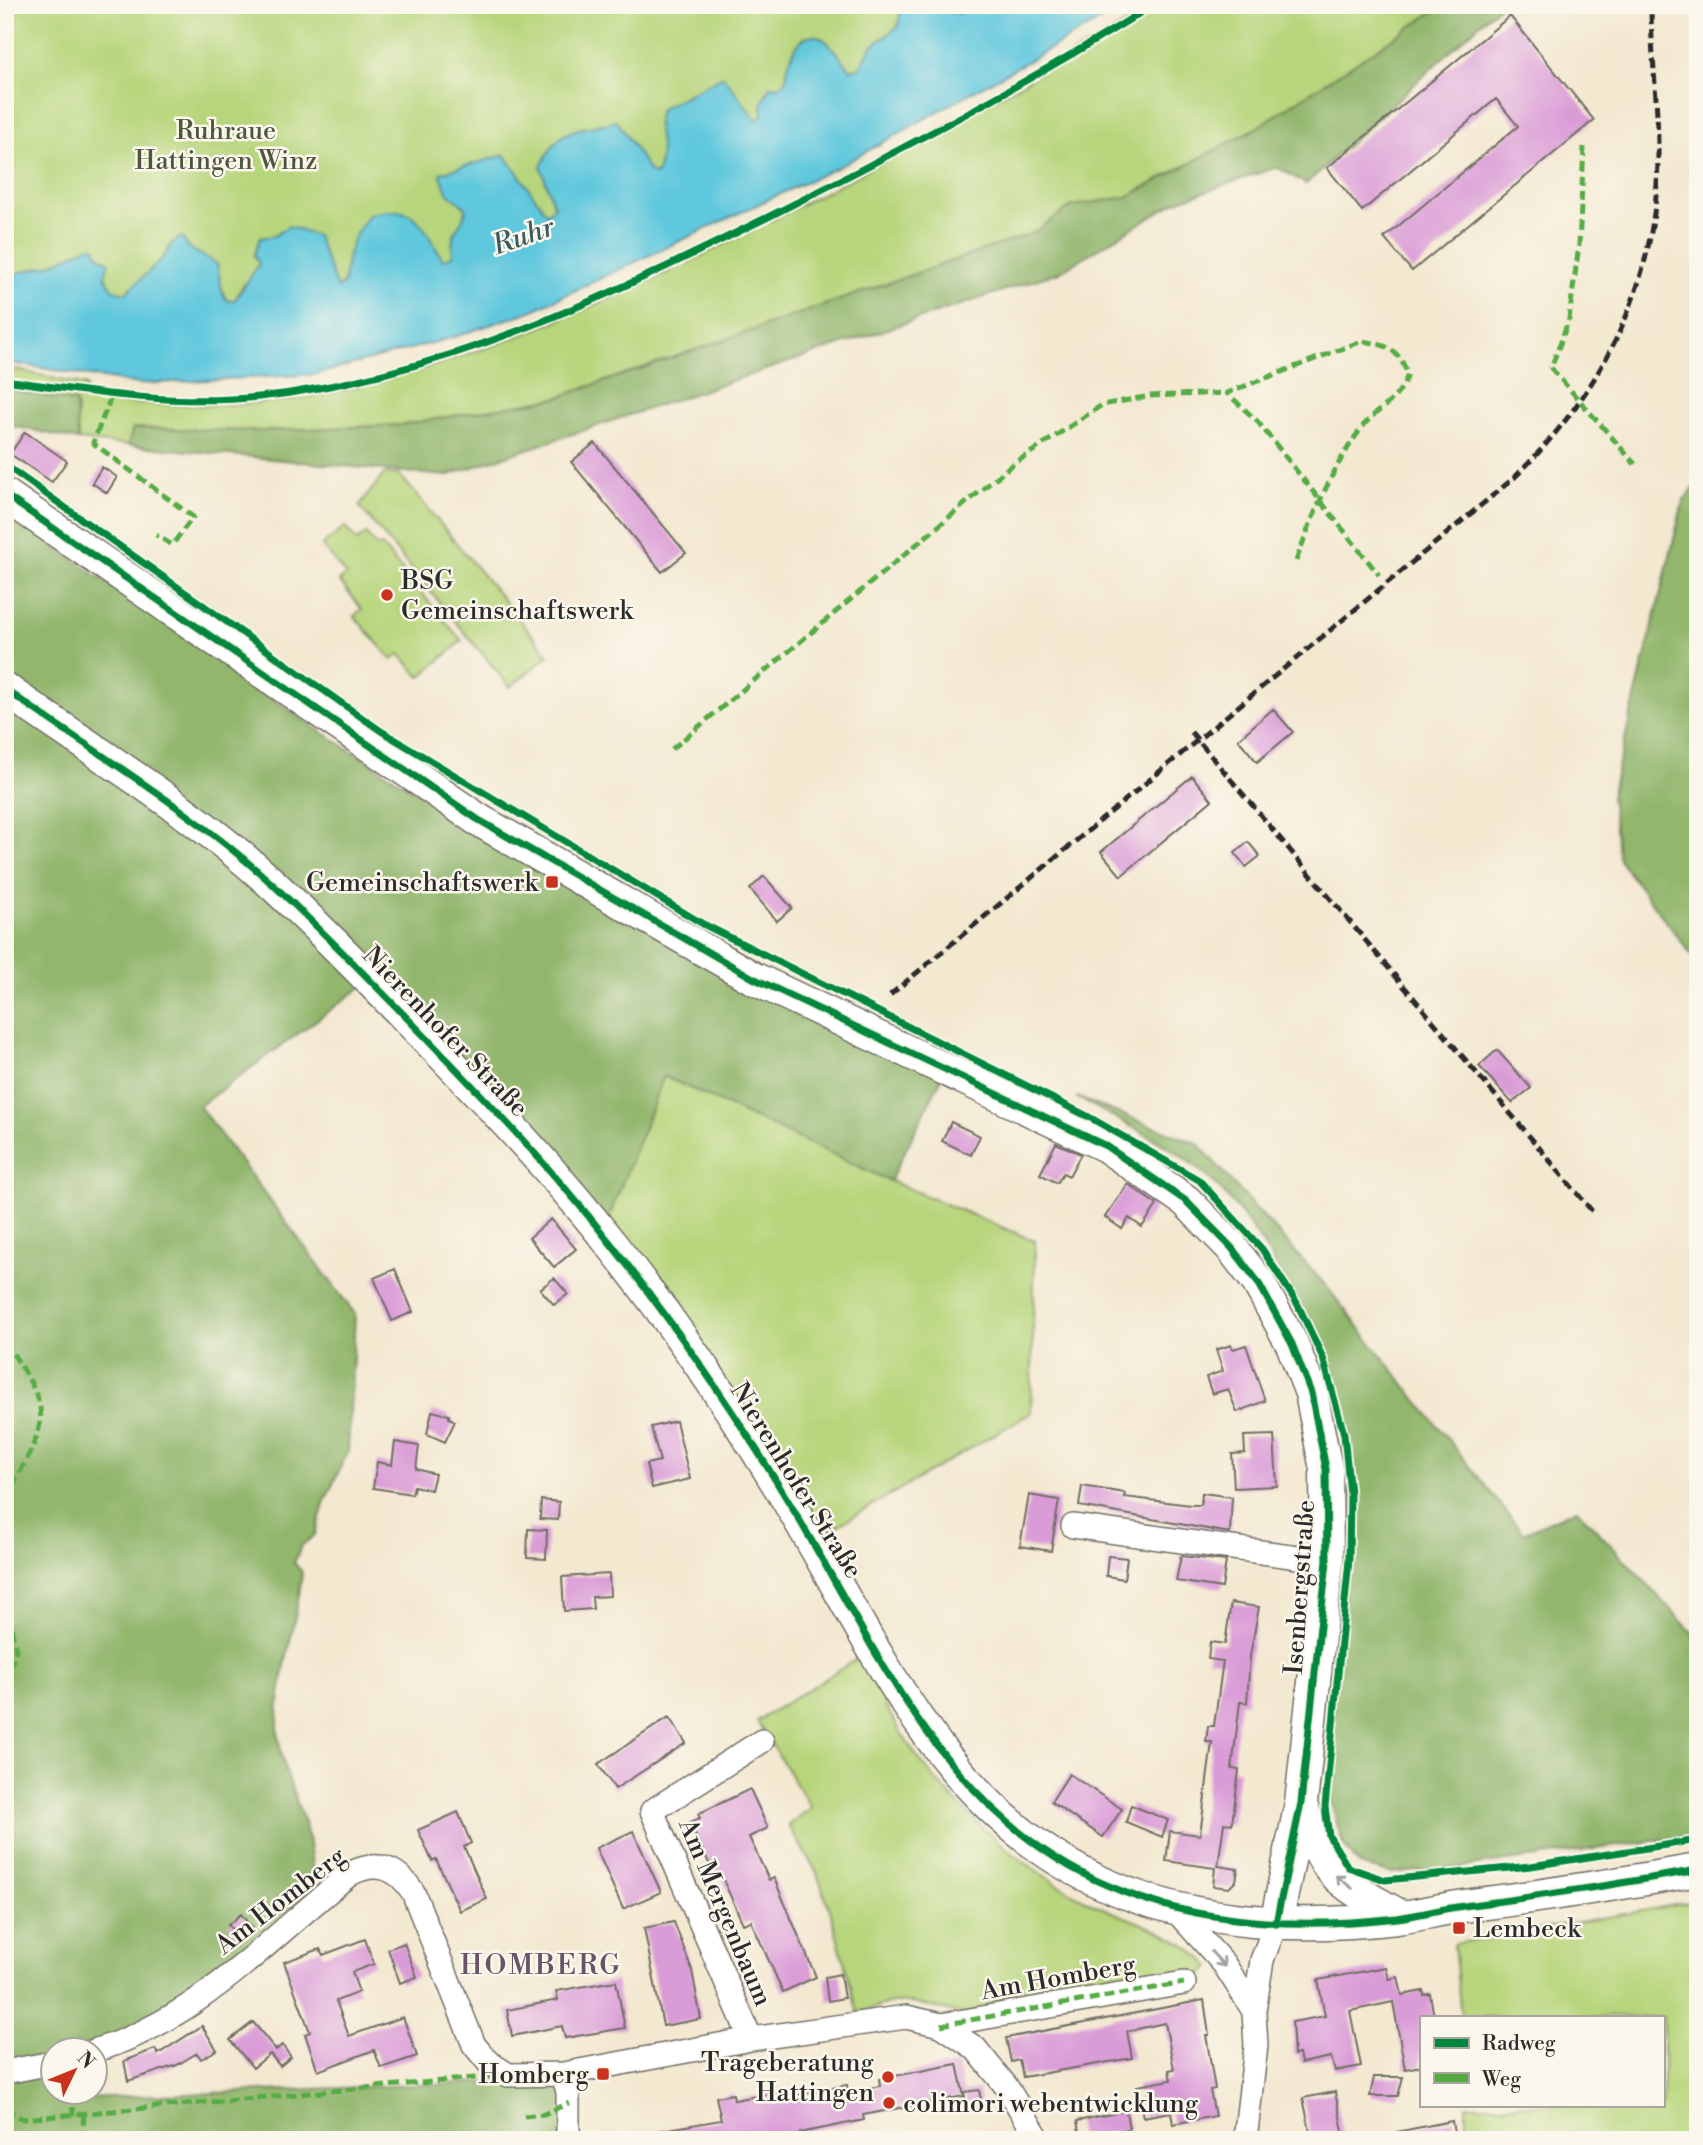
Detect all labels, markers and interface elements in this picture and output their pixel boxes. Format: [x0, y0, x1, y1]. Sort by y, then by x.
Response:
park label: Ruhraue Hattingen Winz [135, 115, 317, 177]
water label: Ruhr [487, 209, 560, 264]
place label: BSG Gemeinschaftswerk [400, 565, 634, 627]
marker: BSG Gemeinschaftswerk [379, 587, 395, 603]
place label: Gemeinschaftswerk [306, 867, 539, 899]
marker: Gemeinschaftswerk [544, 874, 560, 890]
street label: Nierenhofer Straße [356, 940, 535, 1124]
street label: Nierenhofer Straße [723, 1377, 869, 1584]
street label: Isenbergstraße [1278, 1499, 1322, 1676]
street label: Am Mergenbaum [671, 1813, 779, 2011]
street label: Am Homberg [208, 1840, 353, 1962]
one-way arrow [1335, 1875, 1353, 1890]
place label: Lembeck [1473, 1913, 1582, 1945]
marker: Lembeck [1451, 1920, 1467, 1936]
district label: HOMBERG [460, 1948, 622, 1983]
street label: Am Homberg [977, 1949, 1139, 2008]
one-way arrow [1210, 1950, 1226, 1968]
legend [1420, 2016, 1664, 2106]
text: Radweg [1482, 2031, 1556, 2057]
north arrow [38, 2036, 108, 2106]
text: N [72, 2046, 100, 2074]
place label: Trageberatung Hattingen [701, 2047, 875, 2109]
place label: Homberg [478, 2059, 590, 2091]
marker: Homberg [595, 2066, 611, 2082]
text: Weg [1481, 2067, 1521, 2093]
marker: Trageberatung Hattingen [880, 2069, 896, 2085]
place label: colimori webentwicklung [903, 2088, 1199, 2120]
marker: colimori webentwicklung [881, 2095, 897, 2111]

